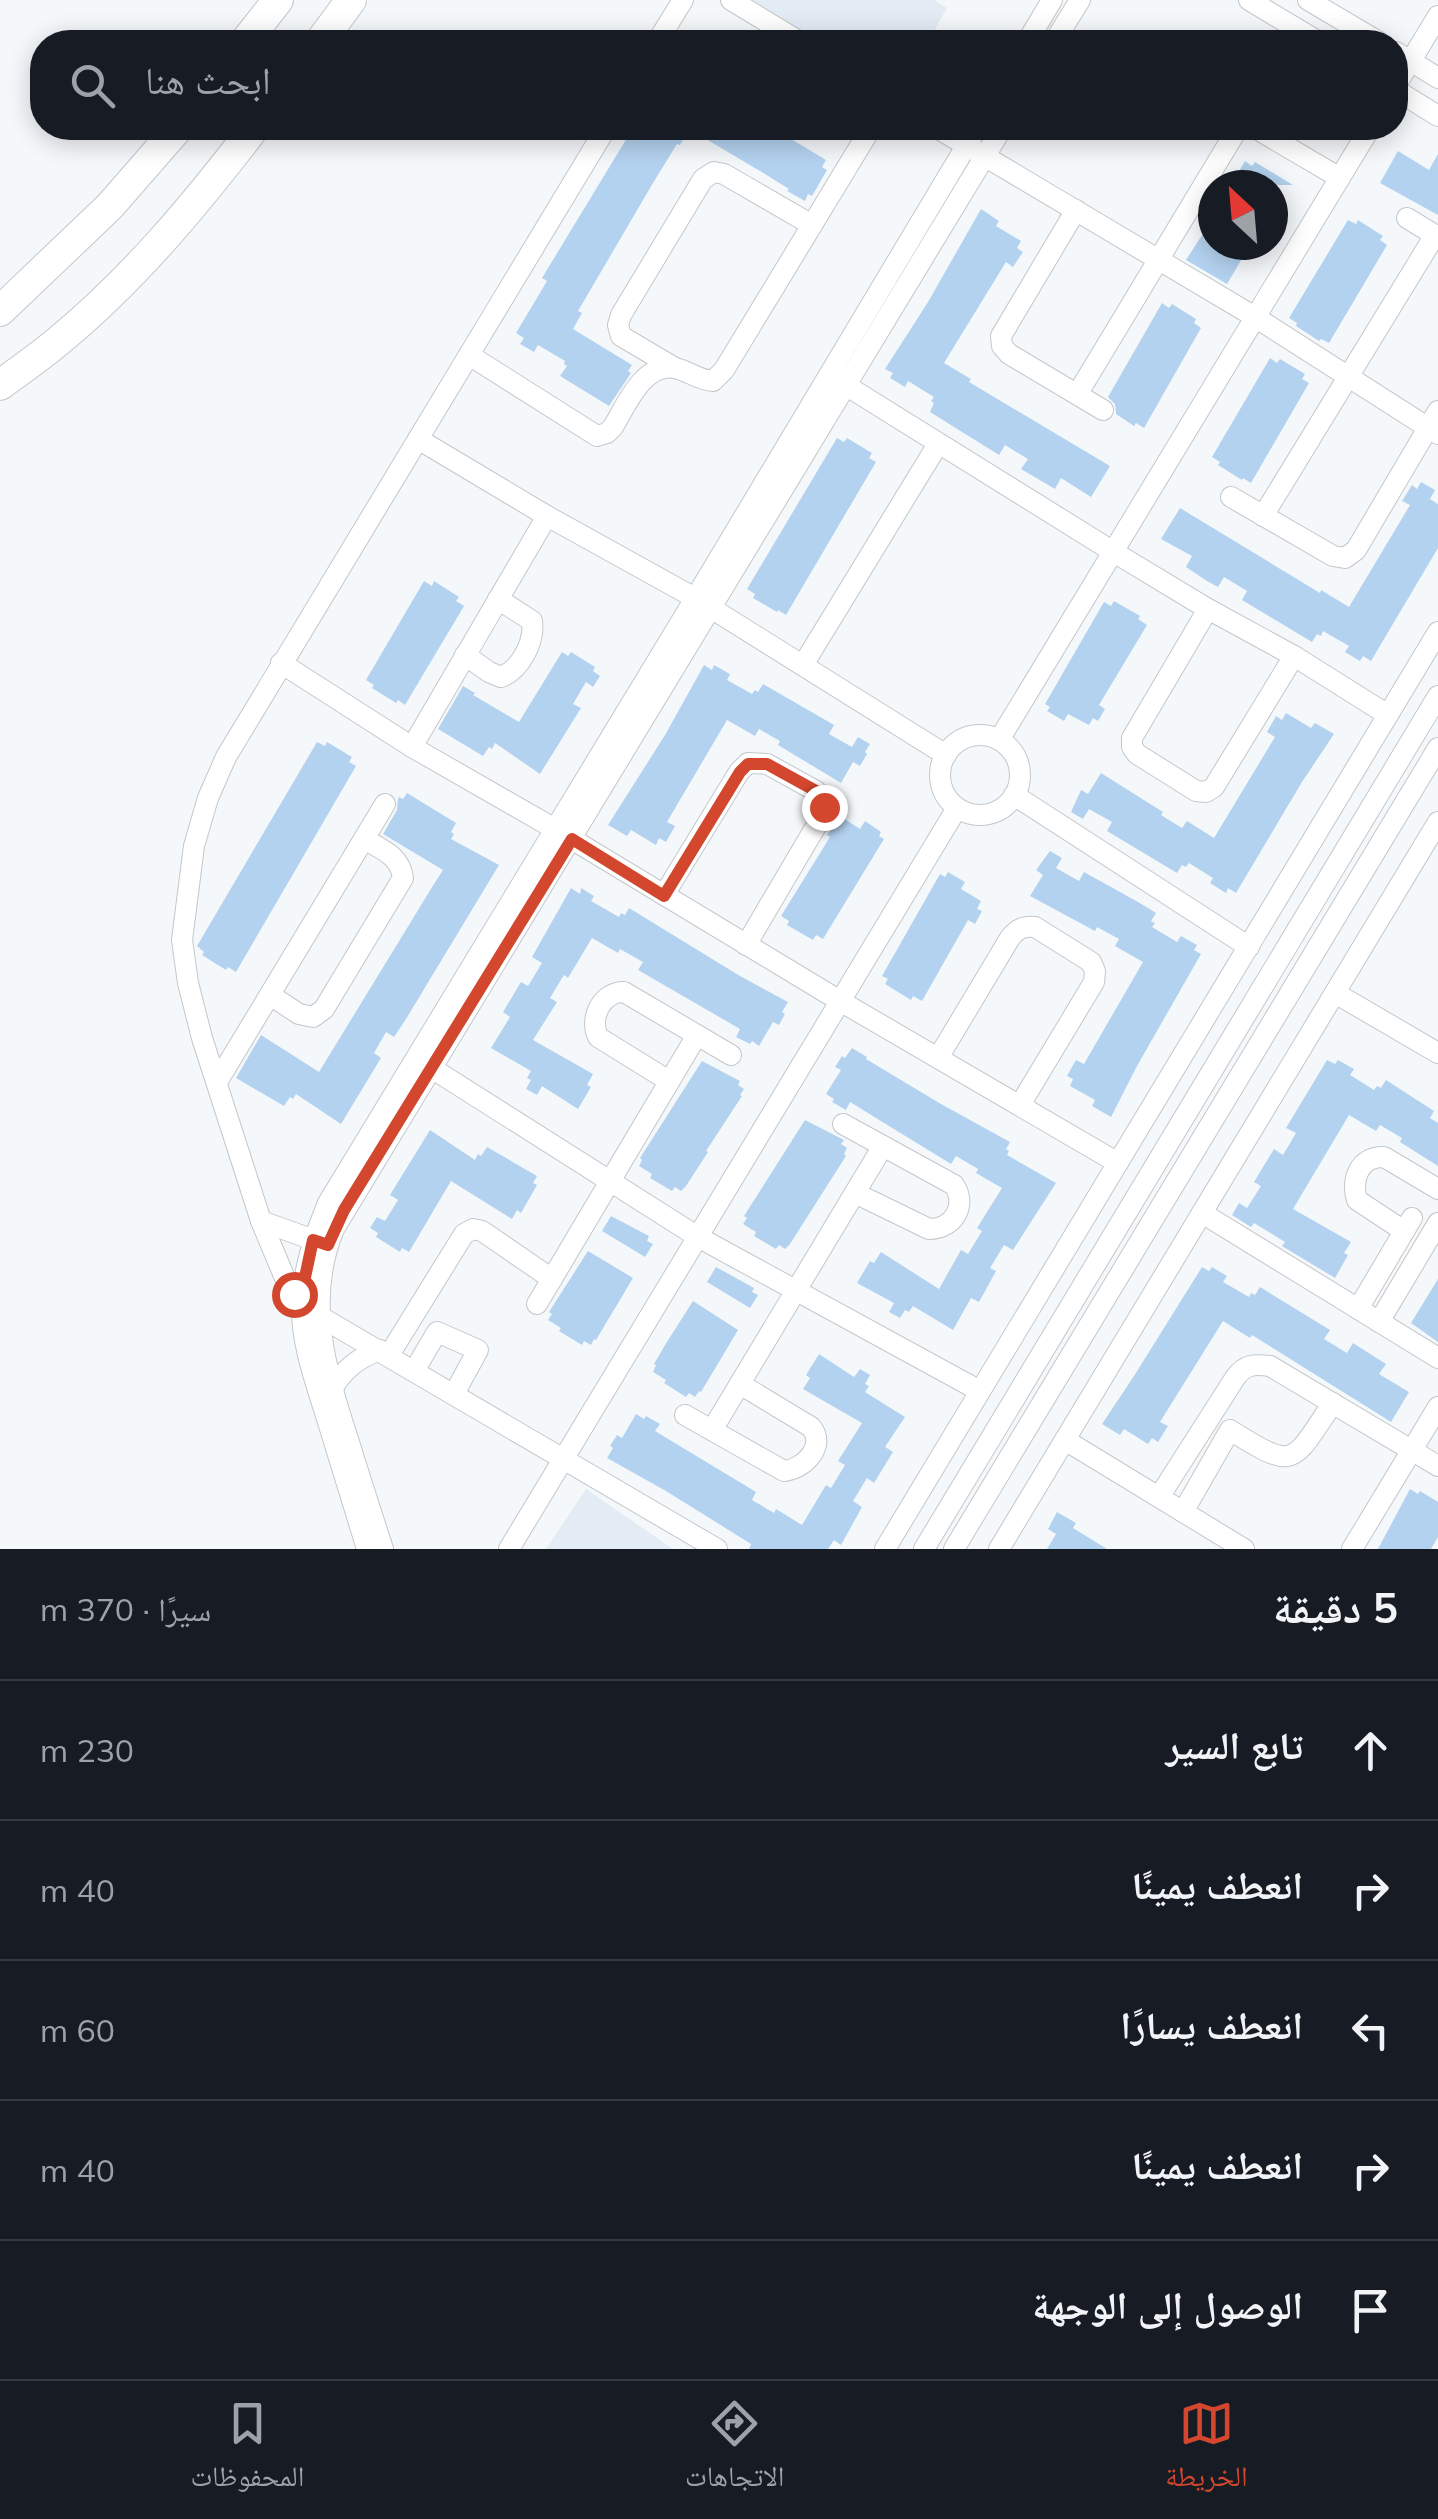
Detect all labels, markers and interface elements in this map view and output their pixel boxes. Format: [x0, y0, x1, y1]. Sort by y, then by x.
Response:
search box [30, 30, 1408, 140]
text: ابحث هنا [145, 56, 271, 104]
icon: search [65, 58, 120, 113]
north arrow [1198, 170, 1288, 260]
route end [802, 785, 848, 831]
route start [272, 1272, 318, 1318]
text: 5 دقيقة [1273, 1581, 1398, 1634]
text: سيرًا · 370 m [40, 1589, 211, 1629]
text: تابع السير [1166, 1721, 1303, 1769]
icon: ahead [1343, 1723, 1398, 1778]
text: 230 m [40, 1730, 134, 1770]
text: انعطف يمينًا [1131, 1861, 1303, 1909]
icon: right [1343, 1863, 1398, 1918]
text: 40 m [40, 1870, 115, 1910]
text: انعطف يسارًا [1120, 2001, 1303, 2049]
icon: left [1343, 2003, 1398, 2058]
text: 60 m [40, 2010, 115, 2050]
text: انعطف يمينًا [1131, 2141, 1303, 2189]
icon: right [1343, 2143, 1398, 2198]
text: 40 m [40, 2150, 115, 2190]
text: الوصول إلى الوجهة [1032, 2281, 1303, 2329]
icon: arrive [1343, 2283, 1398, 2338]
tab: المحفوظات [190, 2396, 304, 2504]
tab: الاتجاهات [685, 2396, 784, 2504]
tab: الخريطة [1165, 2396, 1248, 2504]

